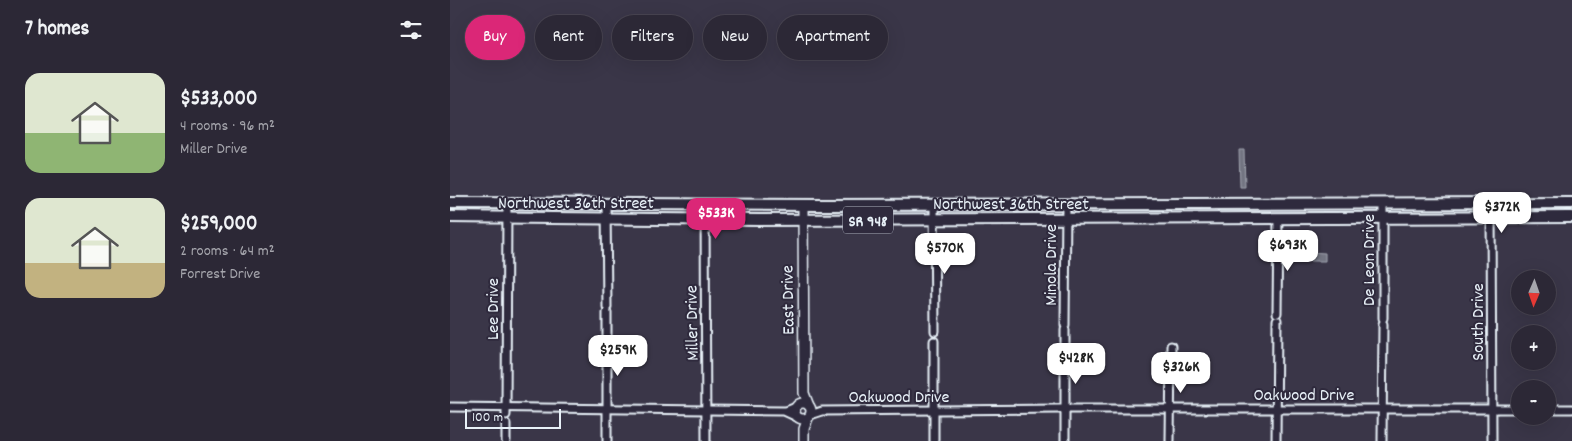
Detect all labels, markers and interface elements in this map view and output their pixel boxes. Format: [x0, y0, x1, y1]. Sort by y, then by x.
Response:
text: 7 homes [25, 15, 89, 45]
chip: Buy [465, 15, 525, 60]
chip: Rent [535, 15, 602, 60]
chip: Filters [612, 15, 693, 60]
chip: New [703, 15, 767, 60]
chip: Apartment [777, 15, 888, 60]
icon: filters [397, 16, 425, 44]
text: $533,000 [180, 85, 257, 115]
icon: home [65, 93, 125, 153]
text: 4 rooms · 96 m² [180, 115, 275, 138]
text: Miller Drive [180, 138, 247, 161]
street label: Northwest 36th Street [498, 192, 654, 217]
pin: $372K [1467, 192, 1537, 234]
street label: Northwest 36th Street [933, 193, 1089, 218]
text: $372K [1484, 196, 1520, 219]
pin: $533K [681, 198, 751, 240]
text: $533K [697, 202, 735, 225]
road number: SR 948 [843, 206, 893, 234]
text: $259,000 [180, 210, 258, 240]
street label: De Leon Drive [1358, 214, 1383, 306]
icon: home [65, 218, 125, 278]
street label: Minola Drive [1040, 224, 1065, 306]
pin: $693K [1253, 230, 1323, 272]
pin: $570K [910, 232, 980, 275]
text: $693K [1269, 234, 1307, 257]
text: $570K [926, 237, 964, 260]
text: 2 rooms · 64 m² [180, 240, 275, 263]
text: Forrest Drive [180, 263, 260, 286]
street label: East Drive [776, 265, 803, 335]
north arrow [1511, 270, 1556, 315]
map controls [1511, 270, 1556, 425]
street label: Lee Drive [482, 278, 507, 340]
street label: South Drive [1467, 283, 1492, 361]
street label: Miller Drive [680, 285, 707, 361]
button: + [1511, 325, 1556, 370]
pin: $259K [583, 334, 653, 377]
text: $259K [599, 339, 637, 362]
pin: $428K [1041, 342, 1111, 385]
text: $428K [1058, 347, 1094, 370]
pin: $326K [1146, 352, 1216, 394]
text: $326K [1162, 356, 1200, 379]
button: − [1511, 380, 1556, 425]
street label: Oakwood Drive [1253, 384, 1355, 409]
street label: Oakwood Drive [848, 386, 950, 411]
scale bar [465, 406, 561, 429]
text: 100 m [472, 408, 503, 428]

